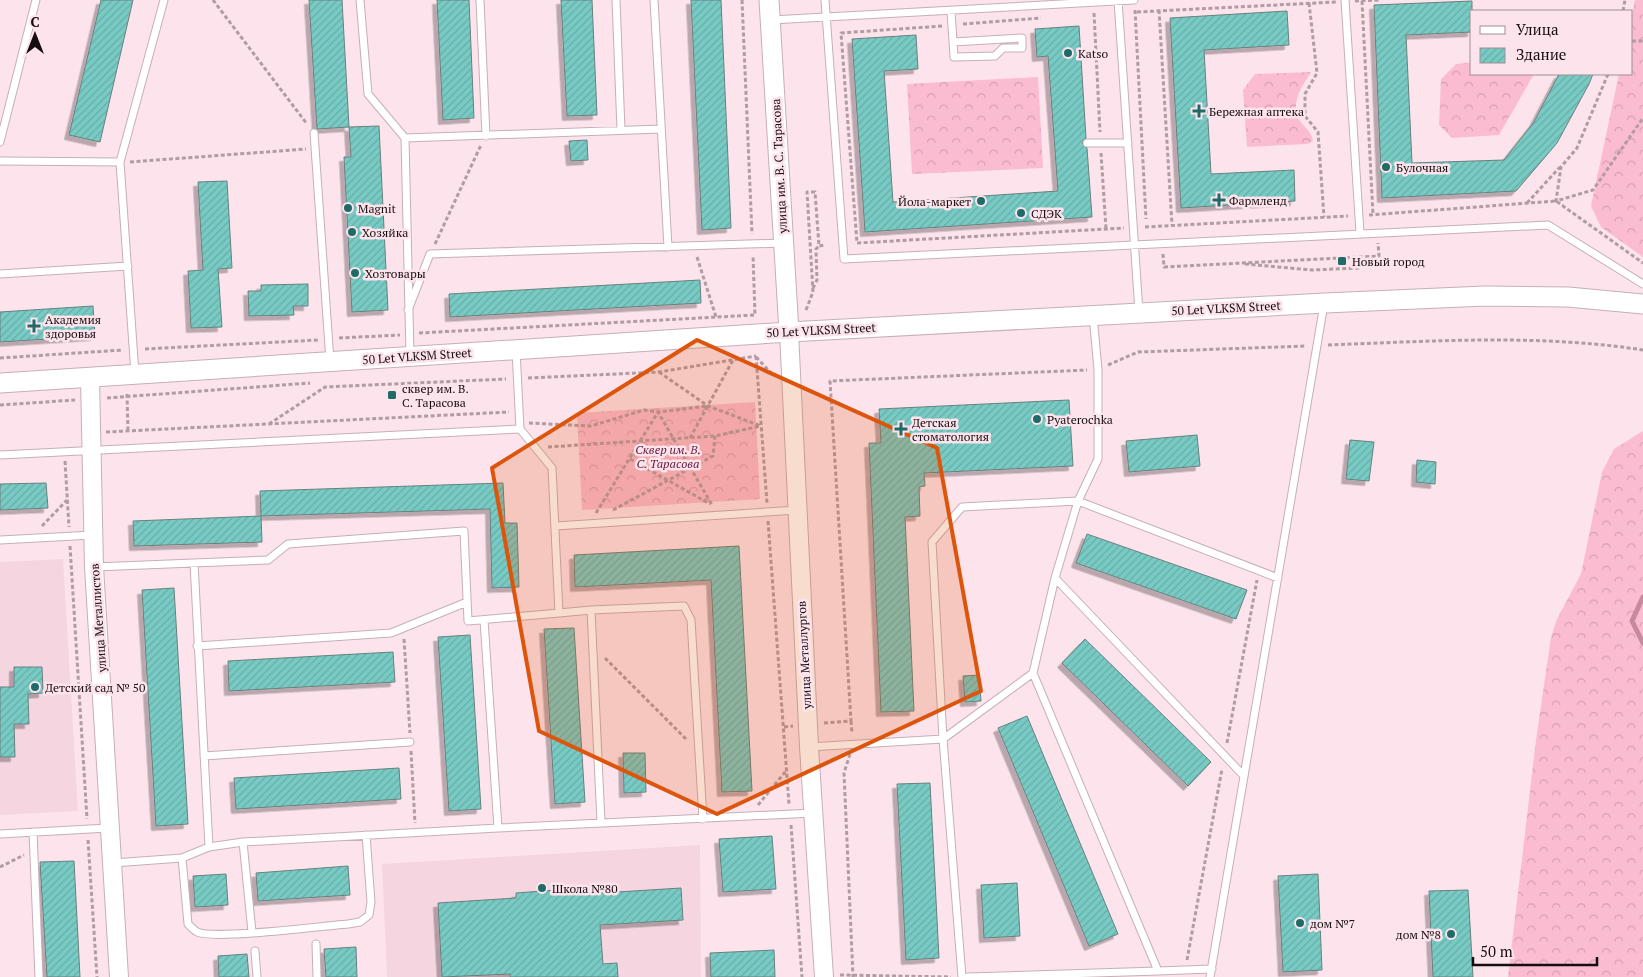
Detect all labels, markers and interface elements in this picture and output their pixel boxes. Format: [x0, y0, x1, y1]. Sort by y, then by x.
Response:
north arrow [10, 10, 60, 60]
legend [1470, 10, 1633, 75]
text: С [30, 12, 40, 31]
text: Улица [1516, 19, 1559, 39]
text: Здание [1516, 44, 1566, 64]
place label: Katso [1078, 46, 1108, 61]
marker: Katso [1062, 47, 1074, 59]
street label: улица им. В. С. Тарасова [768, 98, 790, 235]
place label: Бережная аптека [1209, 104, 1304, 119]
marker: Бережная аптека [1193, 105, 1205, 117]
place label: Булочная [1396, 160, 1448, 175]
marker: Булочная [1380, 161, 1392, 173]
place label: Фармленд [1229, 193, 1287, 208]
place label: Йола-маркет [898, 194, 971, 209]
marker: Фармленд [1213, 194, 1225, 206]
marker: Йола-маркет [975, 195, 987, 207]
place label: Magnit [358, 201, 397, 216]
marker: Magnit [342, 202, 354, 214]
place label: СДЭК [1031, 206, 1062, 221]
marker: СДЭК [1015, 207, 1027, 219]
place label: Хозяйка [362, 225, 408, 240]
marker: Хозяйка [346, 226, 358, 238]
place label: Новый город [1352, 254, 1425, 269]
marker: Новый город [1336, 255, 1348, 267]
place label: Хозтовары [365, 266, 426, 281]
marker: Хозтовары [349, 267, 361, 279]
street label: 50 Let VLKSM Street [1171, 298, 1282, 318]
place label: Академия здоровья [45, 312, 101, 341]
marker: Академия здоровья [27, 319, 41, 333]
street label: 50 Let VLKSM Street [766, 320, 877, 340]
street label: 50 Let VLKSM Street [362, 345, 473, 367]
place label: сквер им. В. С. Тарасова [402, 381, 469, 410]
marker: сквер им. В. С. Тарасова [386, 389, 398, 401]
place label: Pyaterochka [1047, 412, 1113, 427]
marker: Pyaterochka [1031, 413, 1043, 425]
place label: Детская стоматология [912, 415, 989, 444]
marker: Детская стоматология [894, 422, 908, 436]
park label: Сквер им. В. С. Тарасова [635, 442, 701, 471]
street label: улица Металлистов [87, 563, 109, 674]
street label: улица Металлургов [794, 600, 814, 711]
place label: Детский сад № 50 [45, 680, 145, 695]
marker: Детский сад № 50 [29, 681, 41, 693]
place label: Школа №80 [552, 881, 618, 896]
marker: Школа №80 [536, 882, 548, 894]
place label: дом №7 [1310, 916, 1355, 931]
marker: дом №7 [1294, 917, 1306, 929]
place label: дом №8 [1396, 927, 1441, 942]
marker: дом №8 [1445, 928, 1457, 940]
scale bar [1473, 934, 1597, 966]
text: 50 m [1480, 941, 1513, 961]

